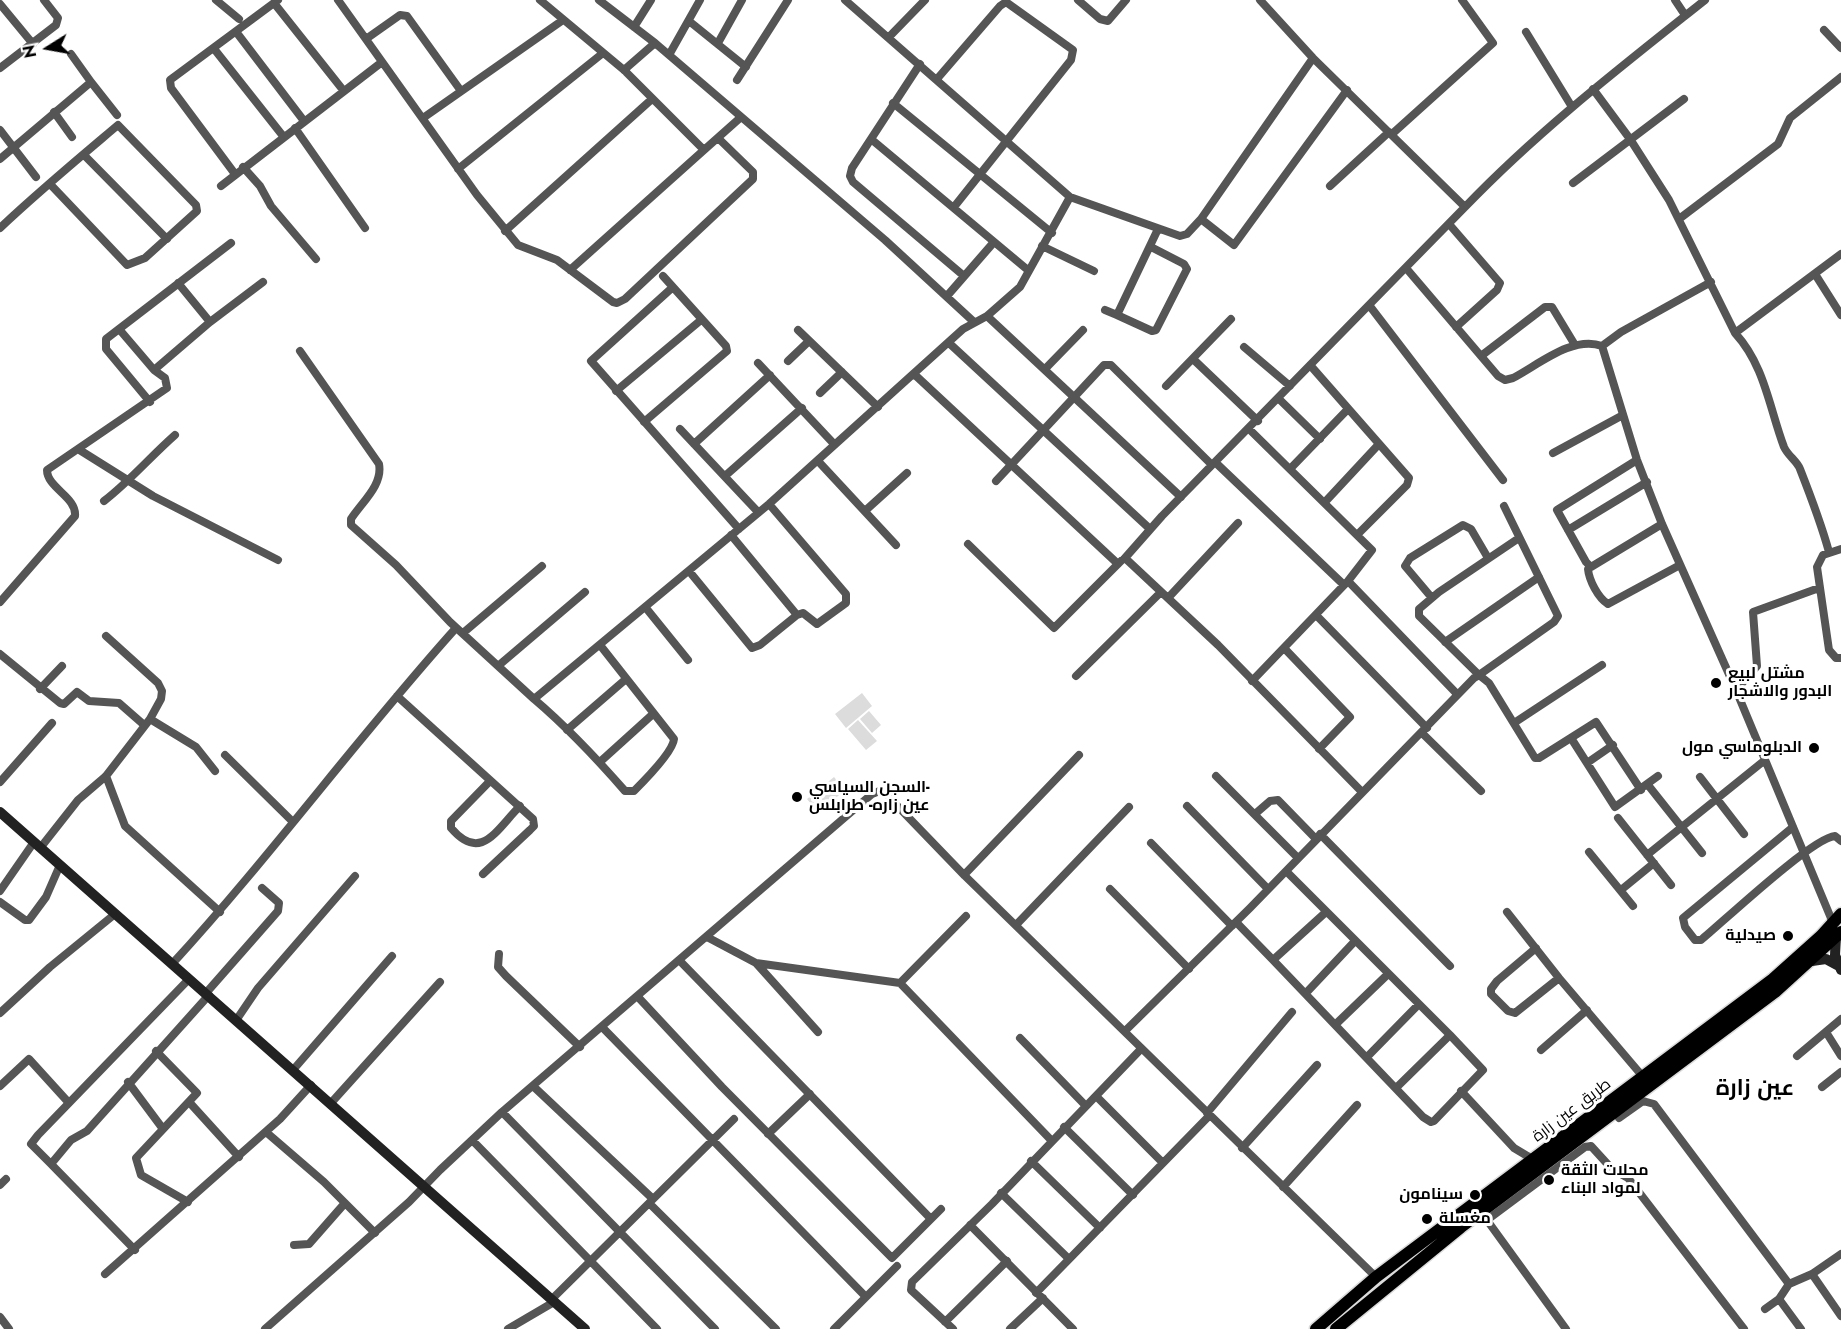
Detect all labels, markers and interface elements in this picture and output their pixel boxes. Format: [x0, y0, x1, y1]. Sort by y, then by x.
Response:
north arrow [18, 18, 78, 78]
text: N [17, 43, 42, 60]
place label: مشتل لبيع البدور والاشجار [1728, 664, 1832, 702]
marker: مشتل لبيع البدور والاشجار [1709, 676, 1723, 690]
place label: الدبلوماسي مول [1682, 738, 1802, 758]
marker: الدبلوماسي مول [1807, 741, 1821, 755]
place label: السجن السياسي- عين زاره- طرابلس [809, 778, 930, 816]
marker: السجن السياسي- عين زاره- طرابلس [790, 790, 804, 804]
place label: صيدلية [1725, 926, 1776, 946]
marker: صيدلية [1781, 929, 1795, 943]
street label: طريق عين زارة [1529, 1075, 1615, 1147]
district label: عين زارة [1716, 1077, 1794, 1103]
place label: محلات الثقة لمواد البناء [1561, 1161, 1649, 1199]
marker: محلات الثقة لمواد البناء [1542, 1173, 1556, 1187]
place label: سينامون [1399, 1185, 1463, 1205]
marker: سينامون [1468, 1188, 1482, 1202]
place label: مغسلة [1439, 1209, 1491, 1229]
marker: مغسلة [1420, 1212, 1434, 1226]

